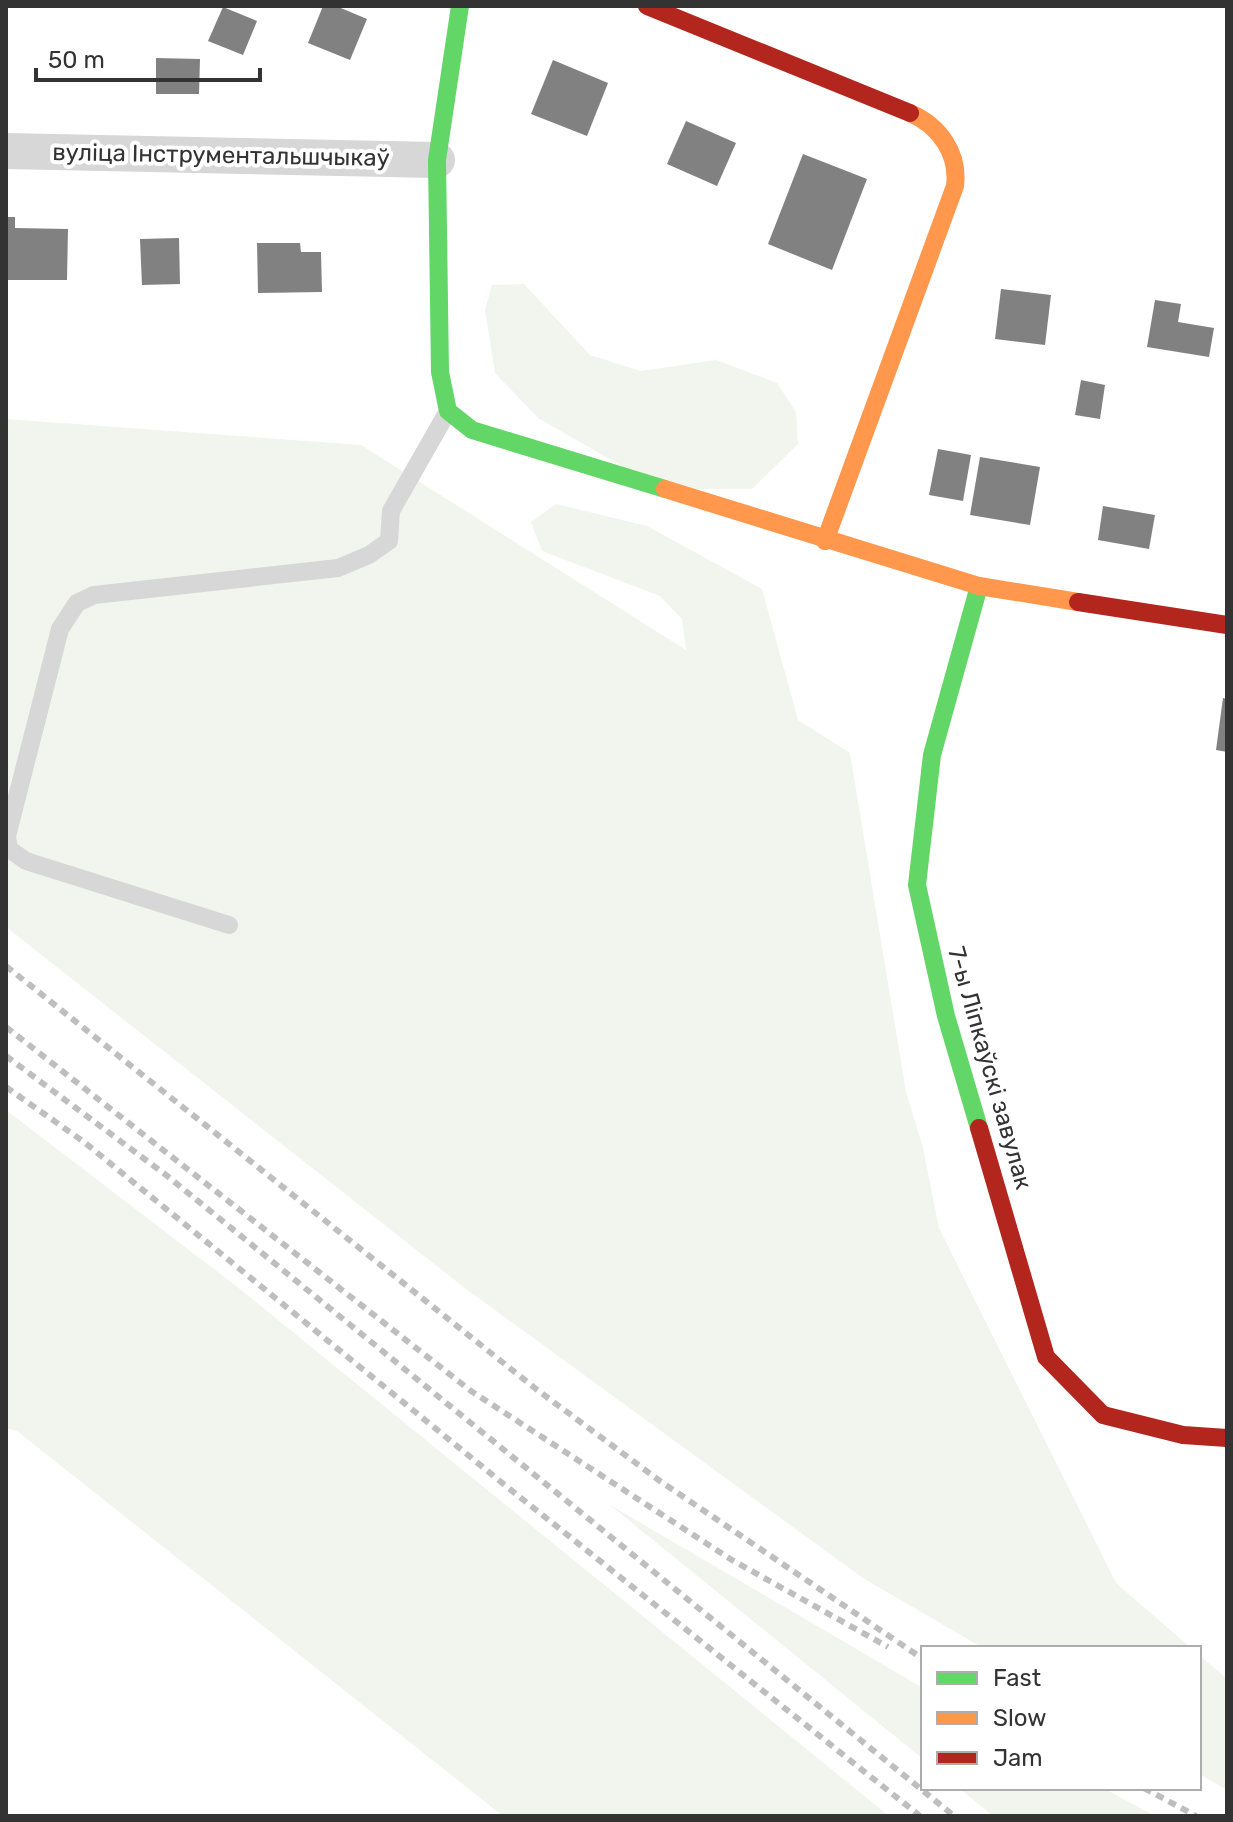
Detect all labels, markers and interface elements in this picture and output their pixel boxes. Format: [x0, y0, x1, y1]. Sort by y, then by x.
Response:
scale bar [36, 32, 260, 82]
text: 50 m [48, 46, 105, 74]
street label: вуліца Інструментальшчыкаў [52, 138, 390, 172]
street label: 7-ы Ліпкаўскі завулак [942, 944, 1038, 1193]
legend [921, 1646, 1201, 1790]
text: Fast [993, 1664, 1041, 1692]
text: Slow [993, 1704, 1046, 1732]
text: Jam [993, 1744, 1043, 1772]

